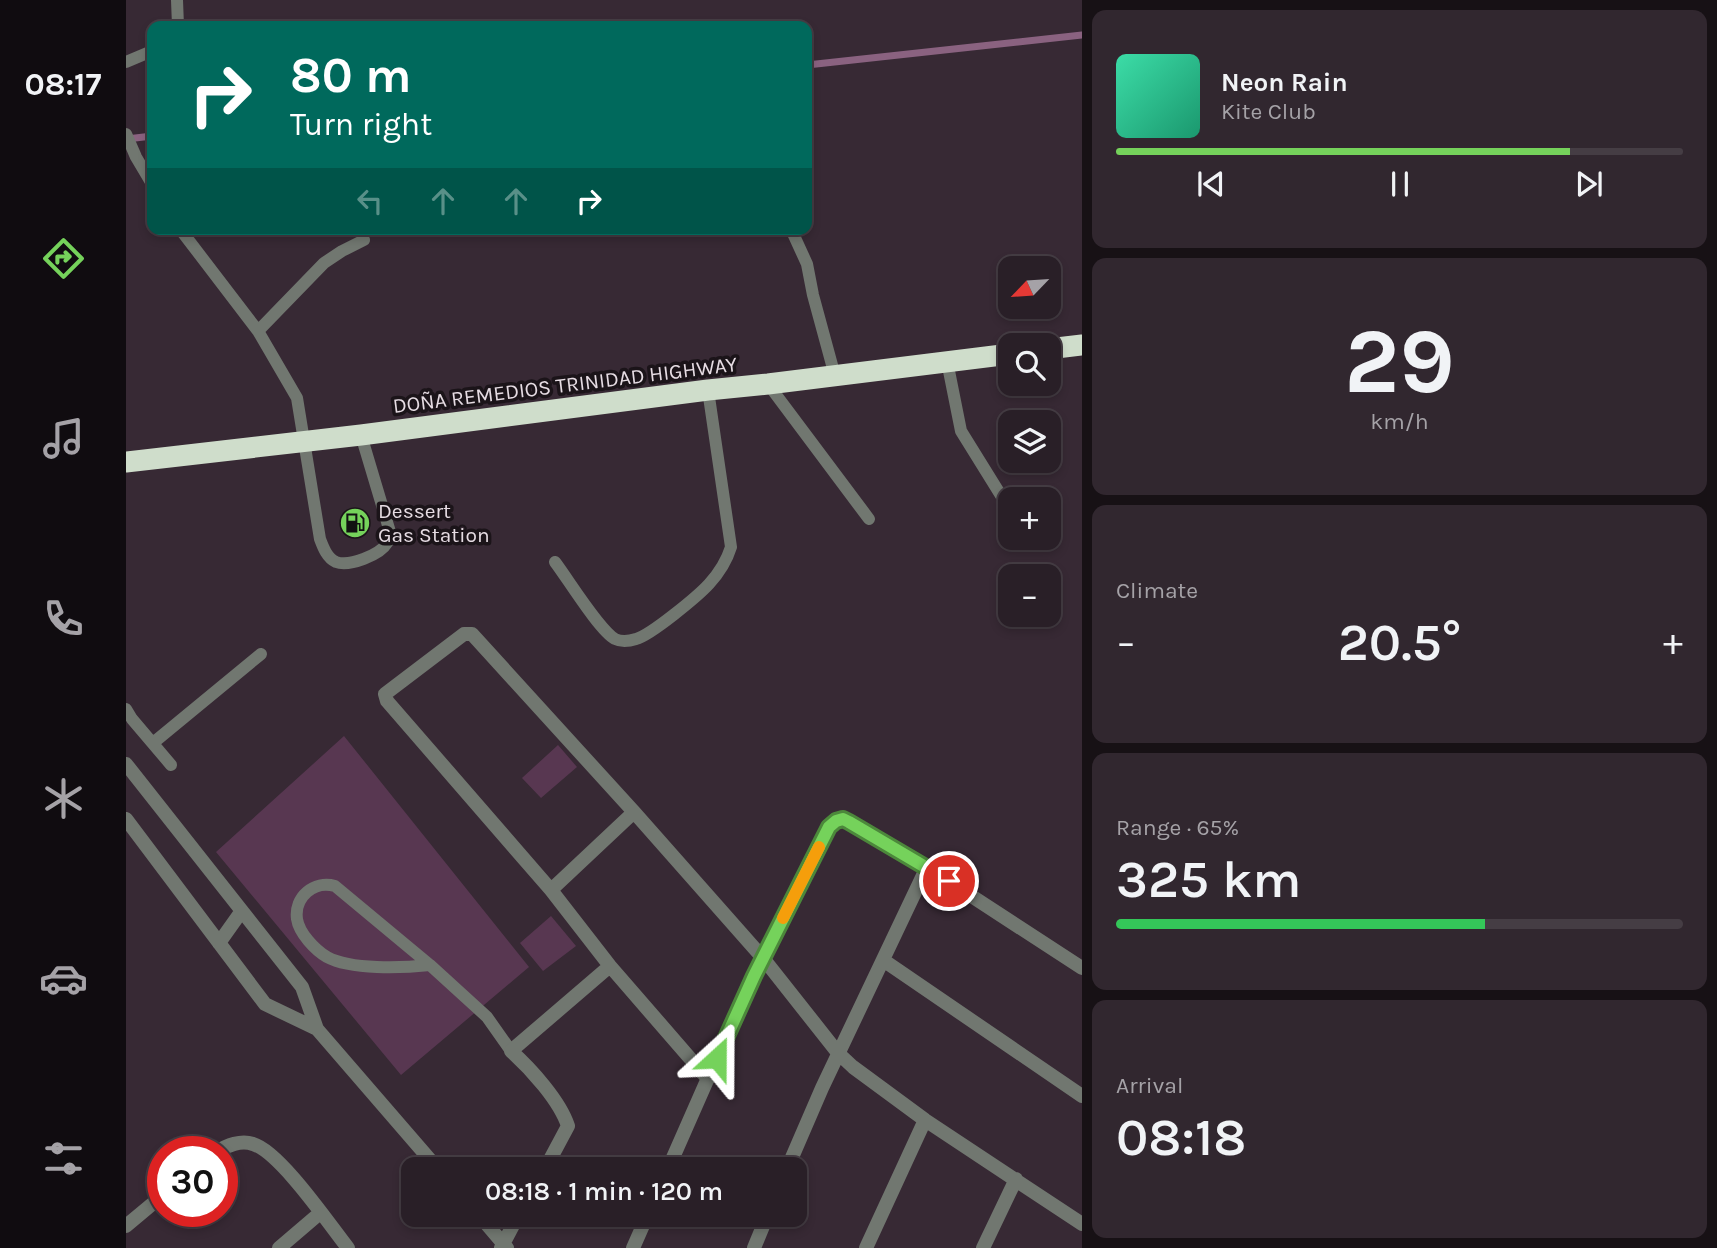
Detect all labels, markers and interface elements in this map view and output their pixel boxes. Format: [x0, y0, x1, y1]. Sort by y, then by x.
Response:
text: 80 m [290, 47, 412, 104]
icon: right [175, 49, 266, 140]
text: 08:17 [25, 66, 101, 103]
text: Neon Rain [1221, 67, 1348, 98]
text: Kite Club [1221, 98, 1316, 125]
text: Turn right [290, 106, 432, 143]
icon: previous [1192, 165, 1230, 203]
icon: pause [1381, 165, 1419, 203]
icon: next [1570, 165, 1608, 203]
icon: left [351, 182, 389, 220]
icon: ahead [424, 182, 462, 220]
icon: ahead [497, 182, 535, 220]
icon: right [570, 182, 608, 220]
icon: directions [39, 234, 88, 283]
north arrow [998, 256, 1060, 318]
map controls [998, 256, 1061, 627]
text: 29 [1344, 309, 1455, 415]
button: search [998, 333, 1061, 396]
street label: DOÑA REMEDIOS TRINIDAD HIGHWAY [391, 352, 739, 418]
text: km/h [1370, 408, 1429, 435]
button: layers [998, 410, 1061, 473]
icon: music [39, 414, 88, 463]
button: + [998, 487, 1061, 550]
place label: Dessert Gas Station [378, 499, 490, 547]
fuel station icon: Dessert Gas Station [338, 506, 372, 540]
button: − [998, 564, 1061, 627]
text: Climate [1116, 577, 1198, 604]
icon: phone [39, 594, 88, 643]
text: 20.5° [1338, 612, 1461, 673]
text: − [1116, 620, 1136, 665]
text: + [1663, 620, 1683, 665]
icon: climate [39, 774, 88, 823]
text: Range · 65% [1116, 814, 1239, 841]
text: 325 km [1116, 849, 1301, 910]
pin [919, 851, 979, 911]
icon: arrive [930, 862, 968, 900]
icon: car [39, 954, 88, 1003]
position arrow [680, 1021, 754, 1095]
text: Arrival [1116, 1072, 1183, 1099]
text: 08:18 [1116, 1107, 1246, 1168]
icon: filters [39, 1134, 88, 1183]
speed limit sign: 30 [147, 1136, 238, 1227]
text: 08:18 · 1 min · 120 m [485, 1176, 723, 1207]

